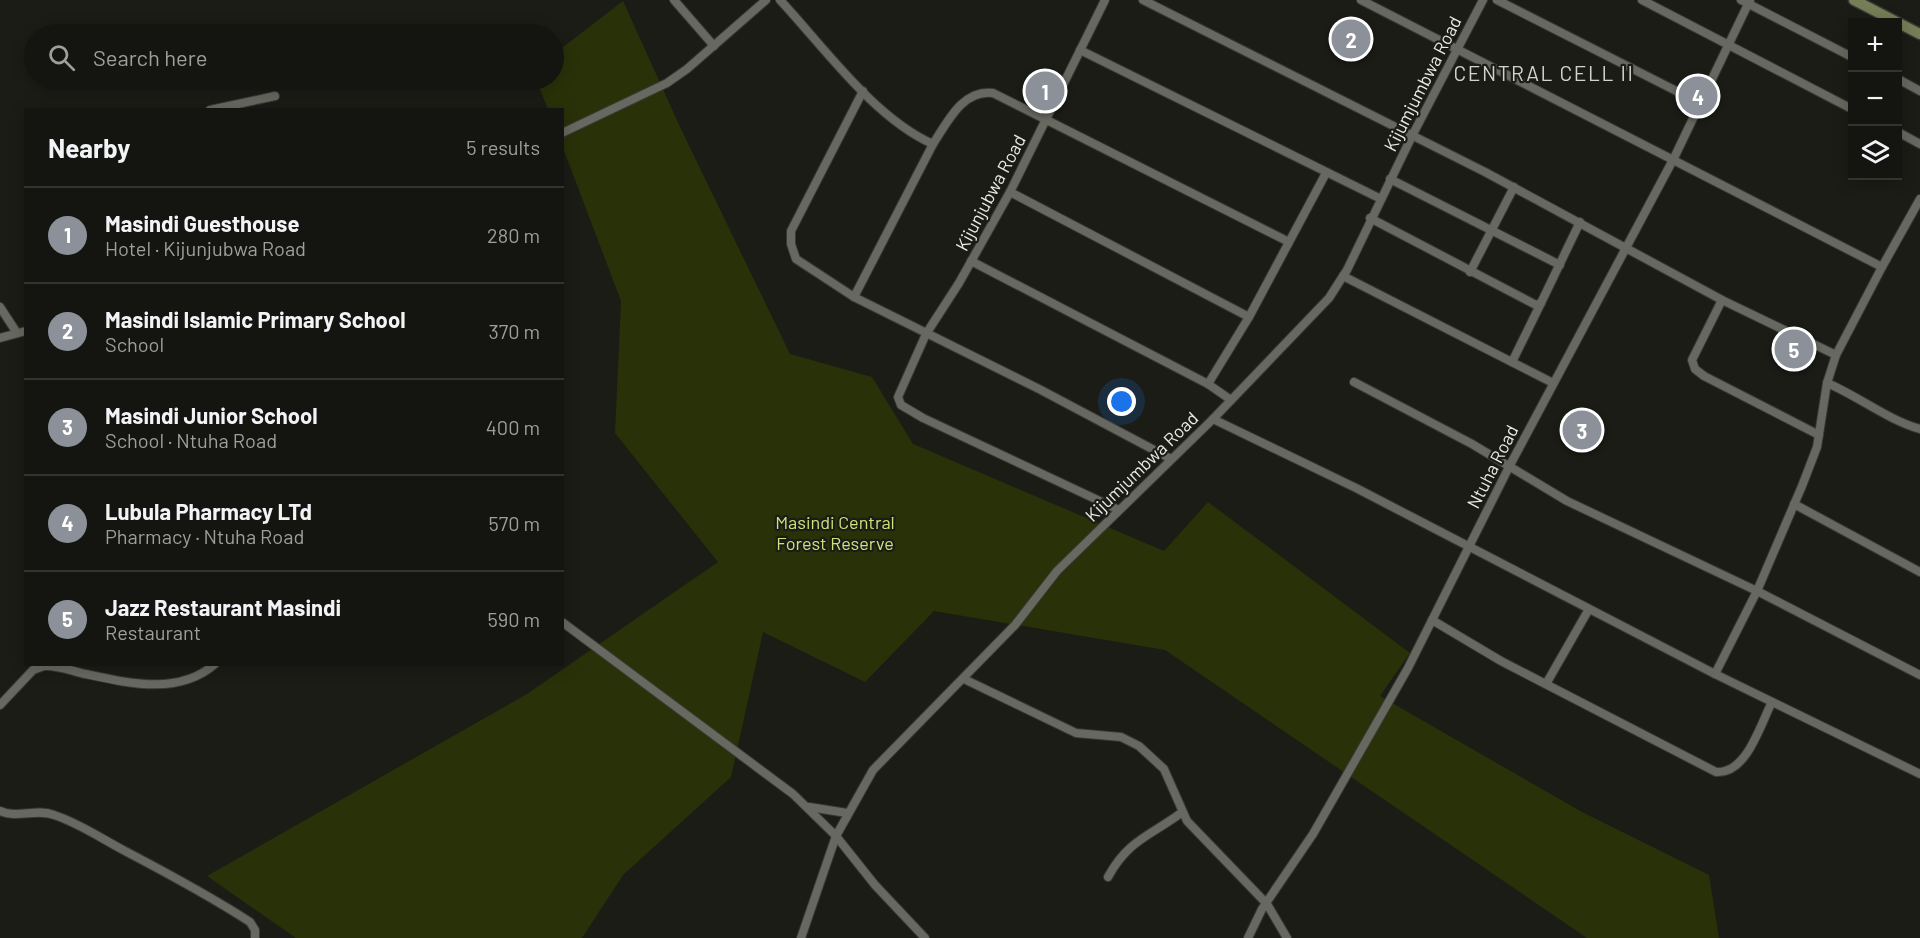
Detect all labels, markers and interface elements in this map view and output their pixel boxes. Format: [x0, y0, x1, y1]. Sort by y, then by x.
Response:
street label: Kijumjumbwa Road [1379, 12, 1466, 155]
pin: 2 [1332, 16, 1370, 62]
map controls [1848, 18, 1902, 180]
button: + [1848, 18, 1902, 72]
search box [24, 24, 564, 90]
icon: search [45, 41, 78, 74]
text: Search here [93, 44, 207, 70]
district label: CENTRAL CELL II [1454, 60, 1635, 85]
pin: 1 [1026, 68, 1064, 113]
button: − [1848, 72, 1902, 126]
pin: 4 [1678, 74, 1718, 118]
button: layers [1848, 126, 1902, 180]
street label: Kijunjubwa Road [950, 131, 1030, 254]
text: Nearby [48, 132, 130, 163]
text: 5 results [466, 135, 540, 159]
text: Masindi Guesthouse [105, 210, 299, 236]
text: 1 [64, 223, 71, 247]
text: 280 m [487, 223, 540, 247]
text: Hotel · Kijunjubwa Road [105, 236, 306, 260]
text: Masindi Islamic Primary School [105, 306, 406, 332]
text: 2 [62, 319, 73, 343]
text: 370 m [488, 319, 540, 343]
pin: 5 [1774, 326, 1814, 372]
text: School [105, 332, 164, 356]
your location [1107, 387, 1136, 416]
text: Masindi Junior School [105, 402, 318, 428]
street label: Kijumjumbwa Road [1080, 407, 1202, 526]
pin: 3 [1562, 408, 1602, 452]
text: 3 [62, 415, 73, 439]
text: 400 m [486, 415, 540, 439]
street label: Ntuha Road [1462, 421, 1522, 512]
text: School · Ntuha Road [105, 428, 277, 452]
text: Lubula Pharmacy LTd [105, 498, 312, 524]
text: 4 [61, 511, 74, 535]
text: 570 m [488, 511, 540, 535]
park label: Masindi Central Forest Reserve [775, 511, 895, 554]
text: Pharmacy · Ntuha Road [105, 524, 304, 548]
text: Jazz Restaurant Masindi [105, 594, 341, 620]
text: 5 [62, 607, 73, 631]
text: 590 m [487, 607, 540, 631]
text: Restaurant [105, 620, 201, 644]

